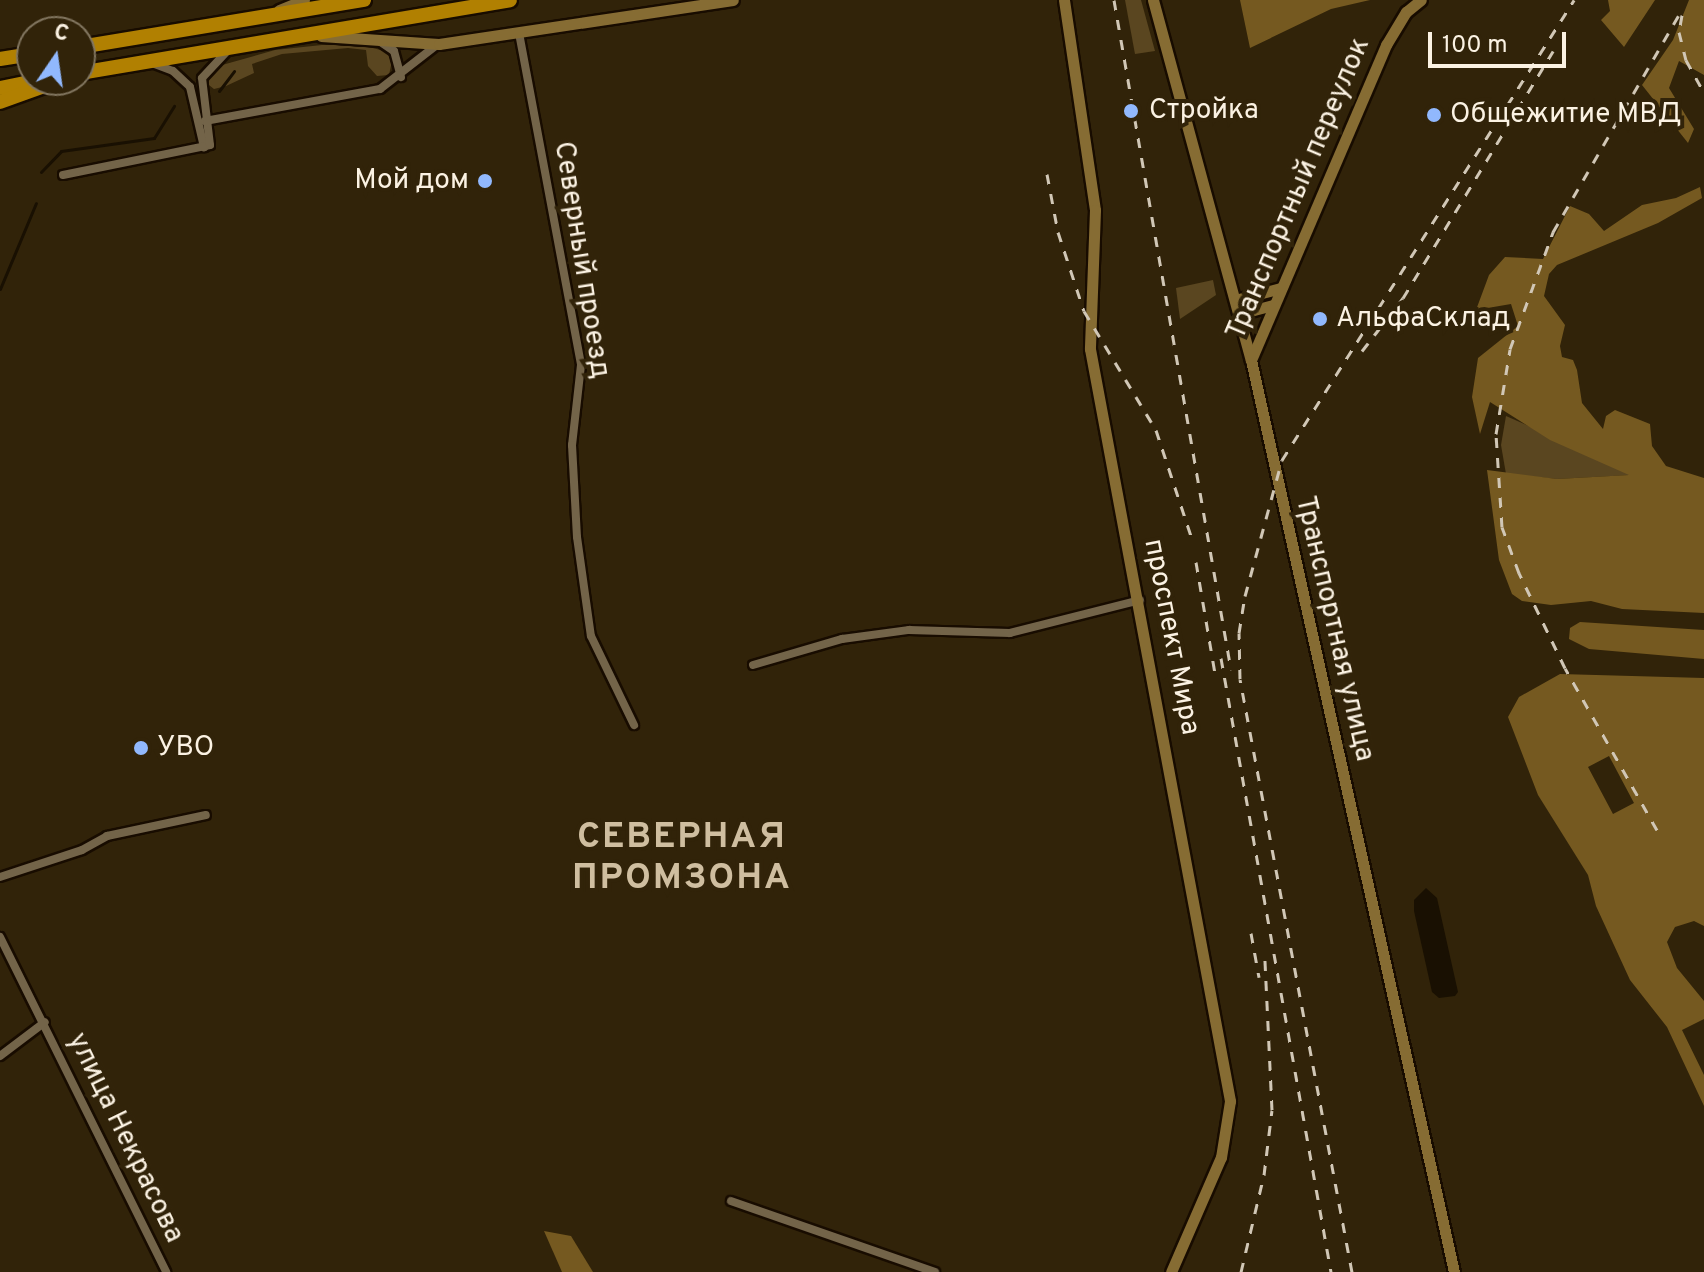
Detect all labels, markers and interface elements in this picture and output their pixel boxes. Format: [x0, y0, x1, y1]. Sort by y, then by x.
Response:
north arrow [16, 16, 96, 96]
scale bar [1432, 16, 1570, 66]
text: С [51, 19, 71, 49]
text: 100 m [1442, 31, 1508, 61]
street label: Транспортный переулок [1220, 33, 1378, 345]
place label: Стройка [1149, 94, 1259, 128]
place label: Общежитие МВД [1450, 98, 1682, 132]
marker: Стройка [1120, 100, 1142, 122]
marker: Общежитие МВД [1425, 106, 1443, 124]
street label: Северный проезд [546, 139, 616, 381]
place label: Мой дом [354, 164, 469, 198]
marker: Мой дом [476, 172, 494, 190]
place label: АльфаСклад [1336, 302, 1510, 336]
marker: АльфаСклад [1311, 310, 1329, 328]
street label: Транспортная улица [1287, 493, 1381, 765]
street label: проспект Мира [1136, 536, 1206, 738]
place label: УВО [157, 731, 214, 765]
marker: УВО [132, 739, 150, 757]
district label: СЕВЕРНАЯ ПРОМЗОНА [572, 816, 792, 901]
street label: улица Некрасова [60, 1028, 190, 1248]

